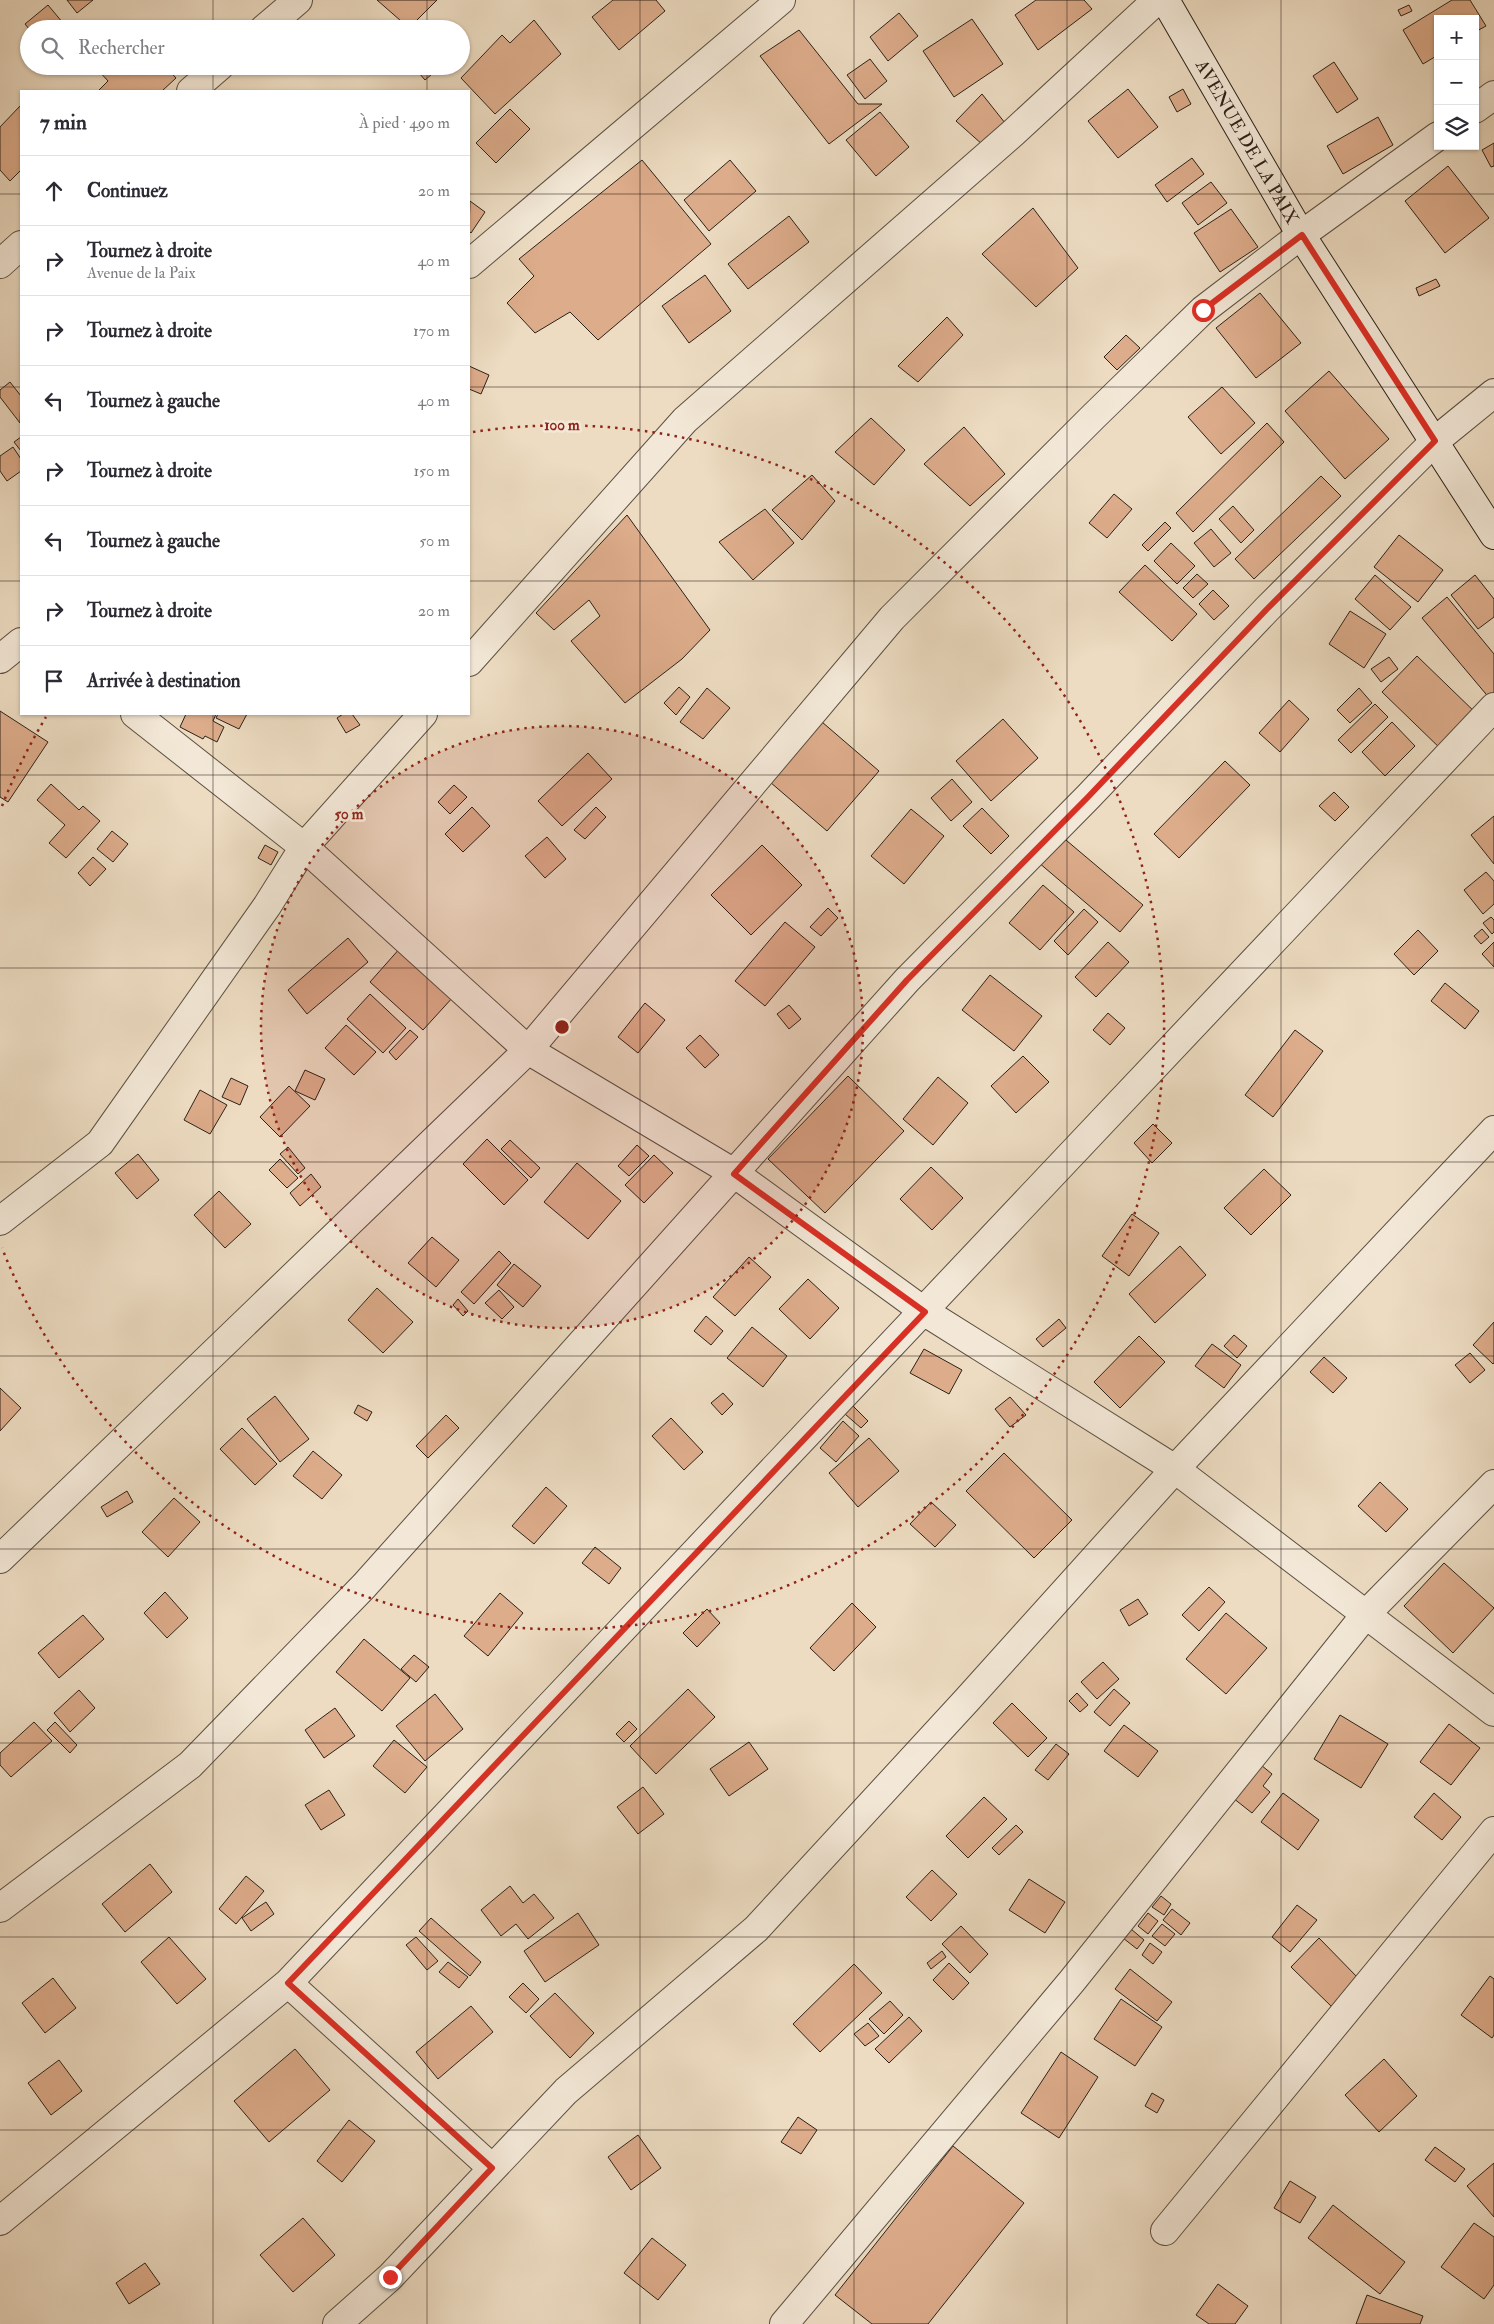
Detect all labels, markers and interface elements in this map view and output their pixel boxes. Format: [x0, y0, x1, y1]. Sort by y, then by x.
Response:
map controls [1434, 15, 1479, 150]
button: + [1434, 15, 1479, 60]
search box [20, 20, 470, 75]
icon: search [38, 34, 66, 62]
text: Rechercher [78, 36, 165, 60]
street label: AVENUE DE LA PAIX [1190, 55, 1303, 229]
button: − [1434, 60, 1479, 105]
button: layers [1434, 105, 1479, 150]
text: 7 min [40, 109, 87, 136]
text: À pied · 490 m [359, 113, 450, 133]
icon: ahead [40, 177, 68, 205]
text: Continuez [87, 179, 168, 203]
text: 20 m [418, 181, 450, 201]
text: Tournez à droite [87, 239, 212, 263]
icon: right [40, 247, 68, 275]
text: 40 m [417, 251, 450, 271]
text: Avenue de la Paix [87, 263, 196, 283]
route start [1192, 299, 1215, 322]
icon: right [40, 317, 68, 345]
text: Tournez à droite [87, 319, 212, 343]
text: 170 m [413, 321, 450, 341]
icon: left [40, 387, 68, 415]
text: Tournez à gauche [87, 389, 220, 413]
text: 40 m [417, 391, 450, 411]
text: 100 m [544, 416, 580, 435]
icon: right [40, 457, 68, 485]
text: Tournez à droite [87, 459, 212, 483]
text: 150 m [413, 461, 450, 481]
icon: left [40, 527, 68, 555]
text: Tournez à gauche [87, 529, 220, 553]
text: 50 m [419, 531, 450, 551]
icon: right [40, 597, 68, 625]
text: Tournez à droite [87, 599, 212, 623]
text: 20 m [418, 601, 450, 621]
icon: arrive [40, 667, 68, 695]
text: Arrivée à destination [87, 669, 241, 693]
text: 50 m [335, 805, 364, 824]
centre of rings [553, 1018, 571, 1036]
route end [379, 2266, 402, 2289]

